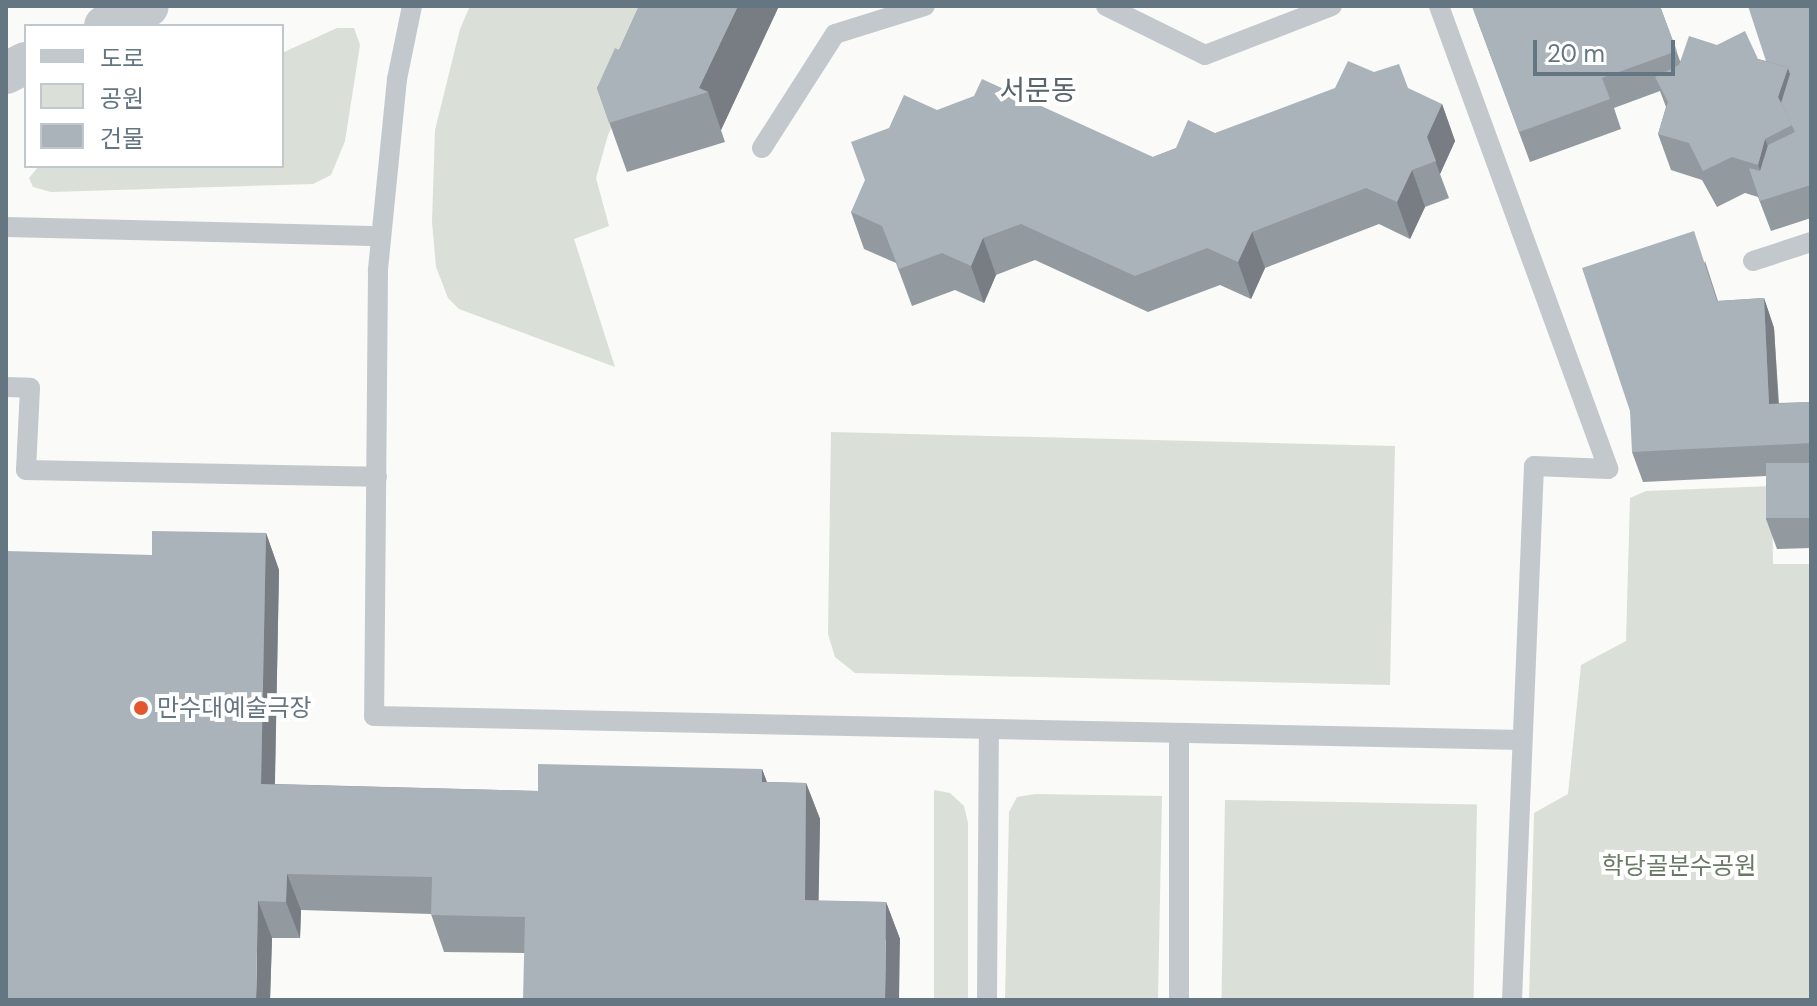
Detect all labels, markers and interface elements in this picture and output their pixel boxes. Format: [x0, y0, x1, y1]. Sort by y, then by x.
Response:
legend [24, 24, 284, 168]
scale bar [1537, 24, 1679, 74]
text: 20 m [1547, 38, 1605, 69]
text: 도로 [100, 43, 144, 74]
district label: 서문동 [999, 74, 1077, 108]
text: 공원 [100, 83, 144, 114]
text: 건물 [100, 123, 144, 154]
place label: 만수대예술극장 [157, 694, 312, 722]
marker: 만수대예술극장 [132, 699, 150, 717]
park label: 학당골분수공원 [1602, 852, 1756, 880]

